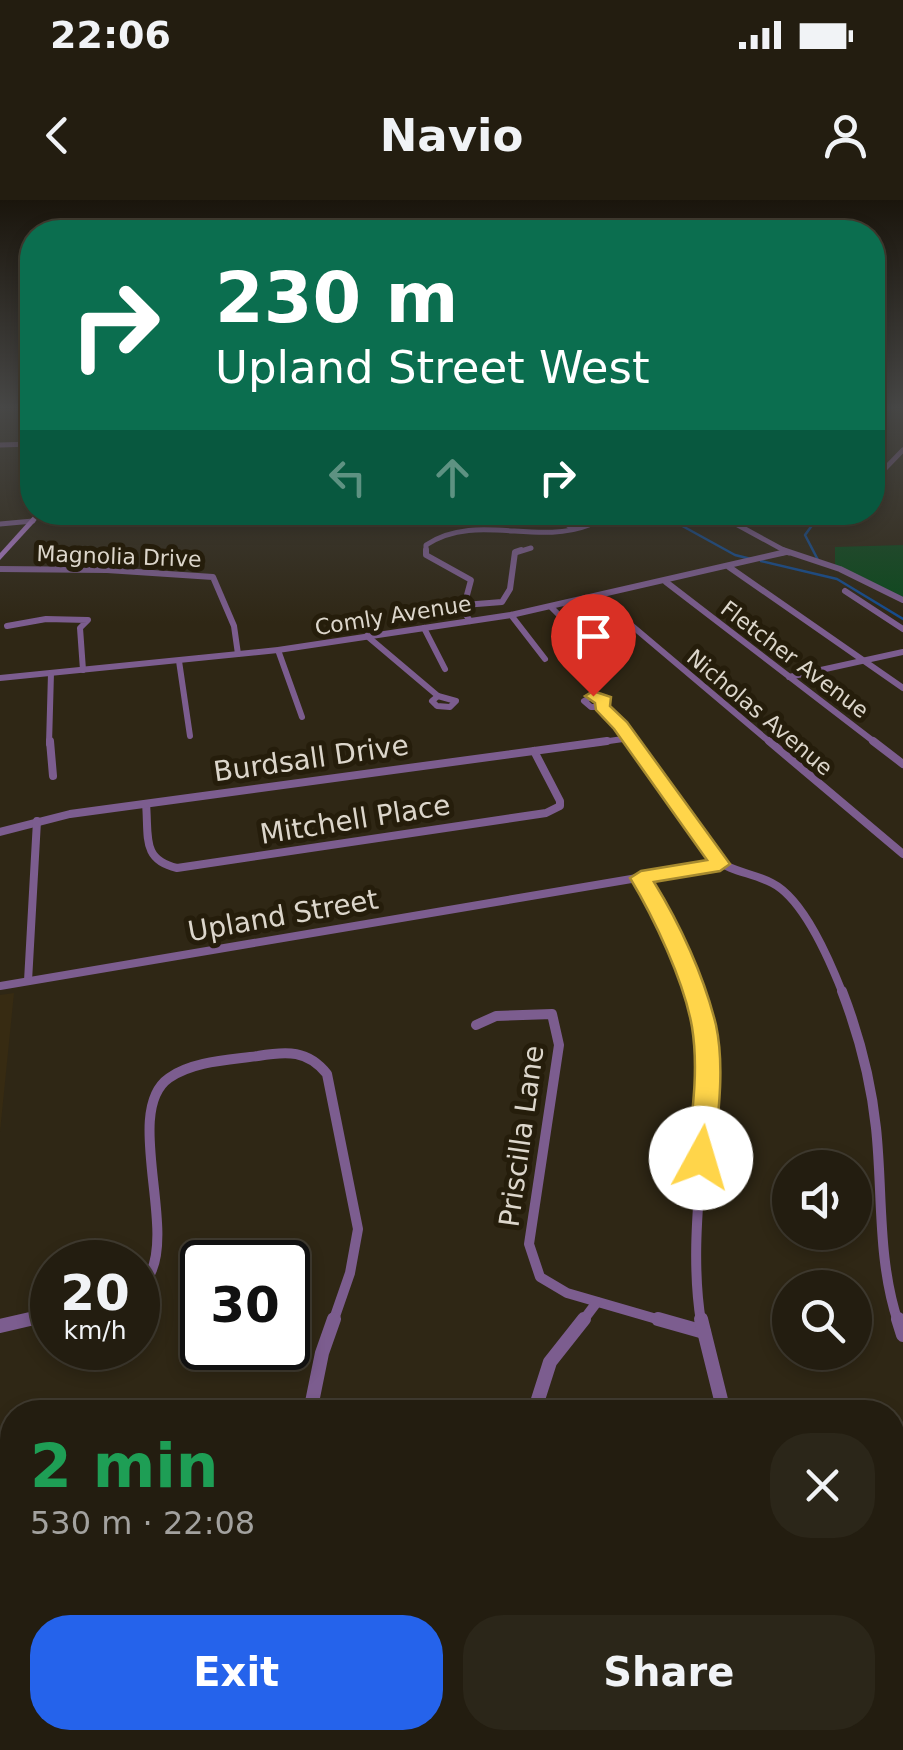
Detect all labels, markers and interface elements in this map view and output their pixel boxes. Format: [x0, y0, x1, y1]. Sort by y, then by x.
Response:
text: 22:06 [50, 13, 171, 57]
icon: back [30, 108, 85, 163]
icon: person [818, 108, 873, 163]
text: Navio [380, 109, 523, 162]
text: 230 m [215, 257, 458, 339]
icon: right [50, 260, 180, 390]
text: Upland Street West [215, 341, 650, 394]
icon: left [320, 450, 375, 505]
icon: ahead [425, 450, 480, 505]
icon: right [530, 450, 585, 505]
street label: Magnolia Drive [36, 541, 202, 572]
street label: Comly Avenue [313, 591, 473, 640]
pin [551, 594, 636, 697]
street label: Fletcher Avenue [716, 596, 873, 723]
icon: arrive [566, 609, 621, 664]
street label: Nicholas Avenue [682, 644, 837, 780]
street label: Burdsall Drive [211, 728, 411, 789]
street label: Mitchell Place [258, 788, 453, 851]
street label: Upland Street [185, 883, 381, 948]
street label: Priscilla Lane [492, 1043, 551, 1229]
position arrow [649, 1106, 753, 1210]
map controls [772, 1150, 872, 1370]
button: sound [772, 1150, 872, 1250]
speed limit sign: 30 [180, 1240, 310, 1370]
text: 20 [60, 1264, 130, 1322]
button: search [772, 1270, 872, 1370]
text: km/h [63, 1316, 127, 1345]
text: 2 min [30, 1431, 218, 1501]
button: close [770, 1433, 875, 1538]
text: 530 m · 22:08 [30, 1504, 255, 1542]
button: Exit [30, 1615, 443, 1730]
button: Share [463, 1615, 875, 1730]

